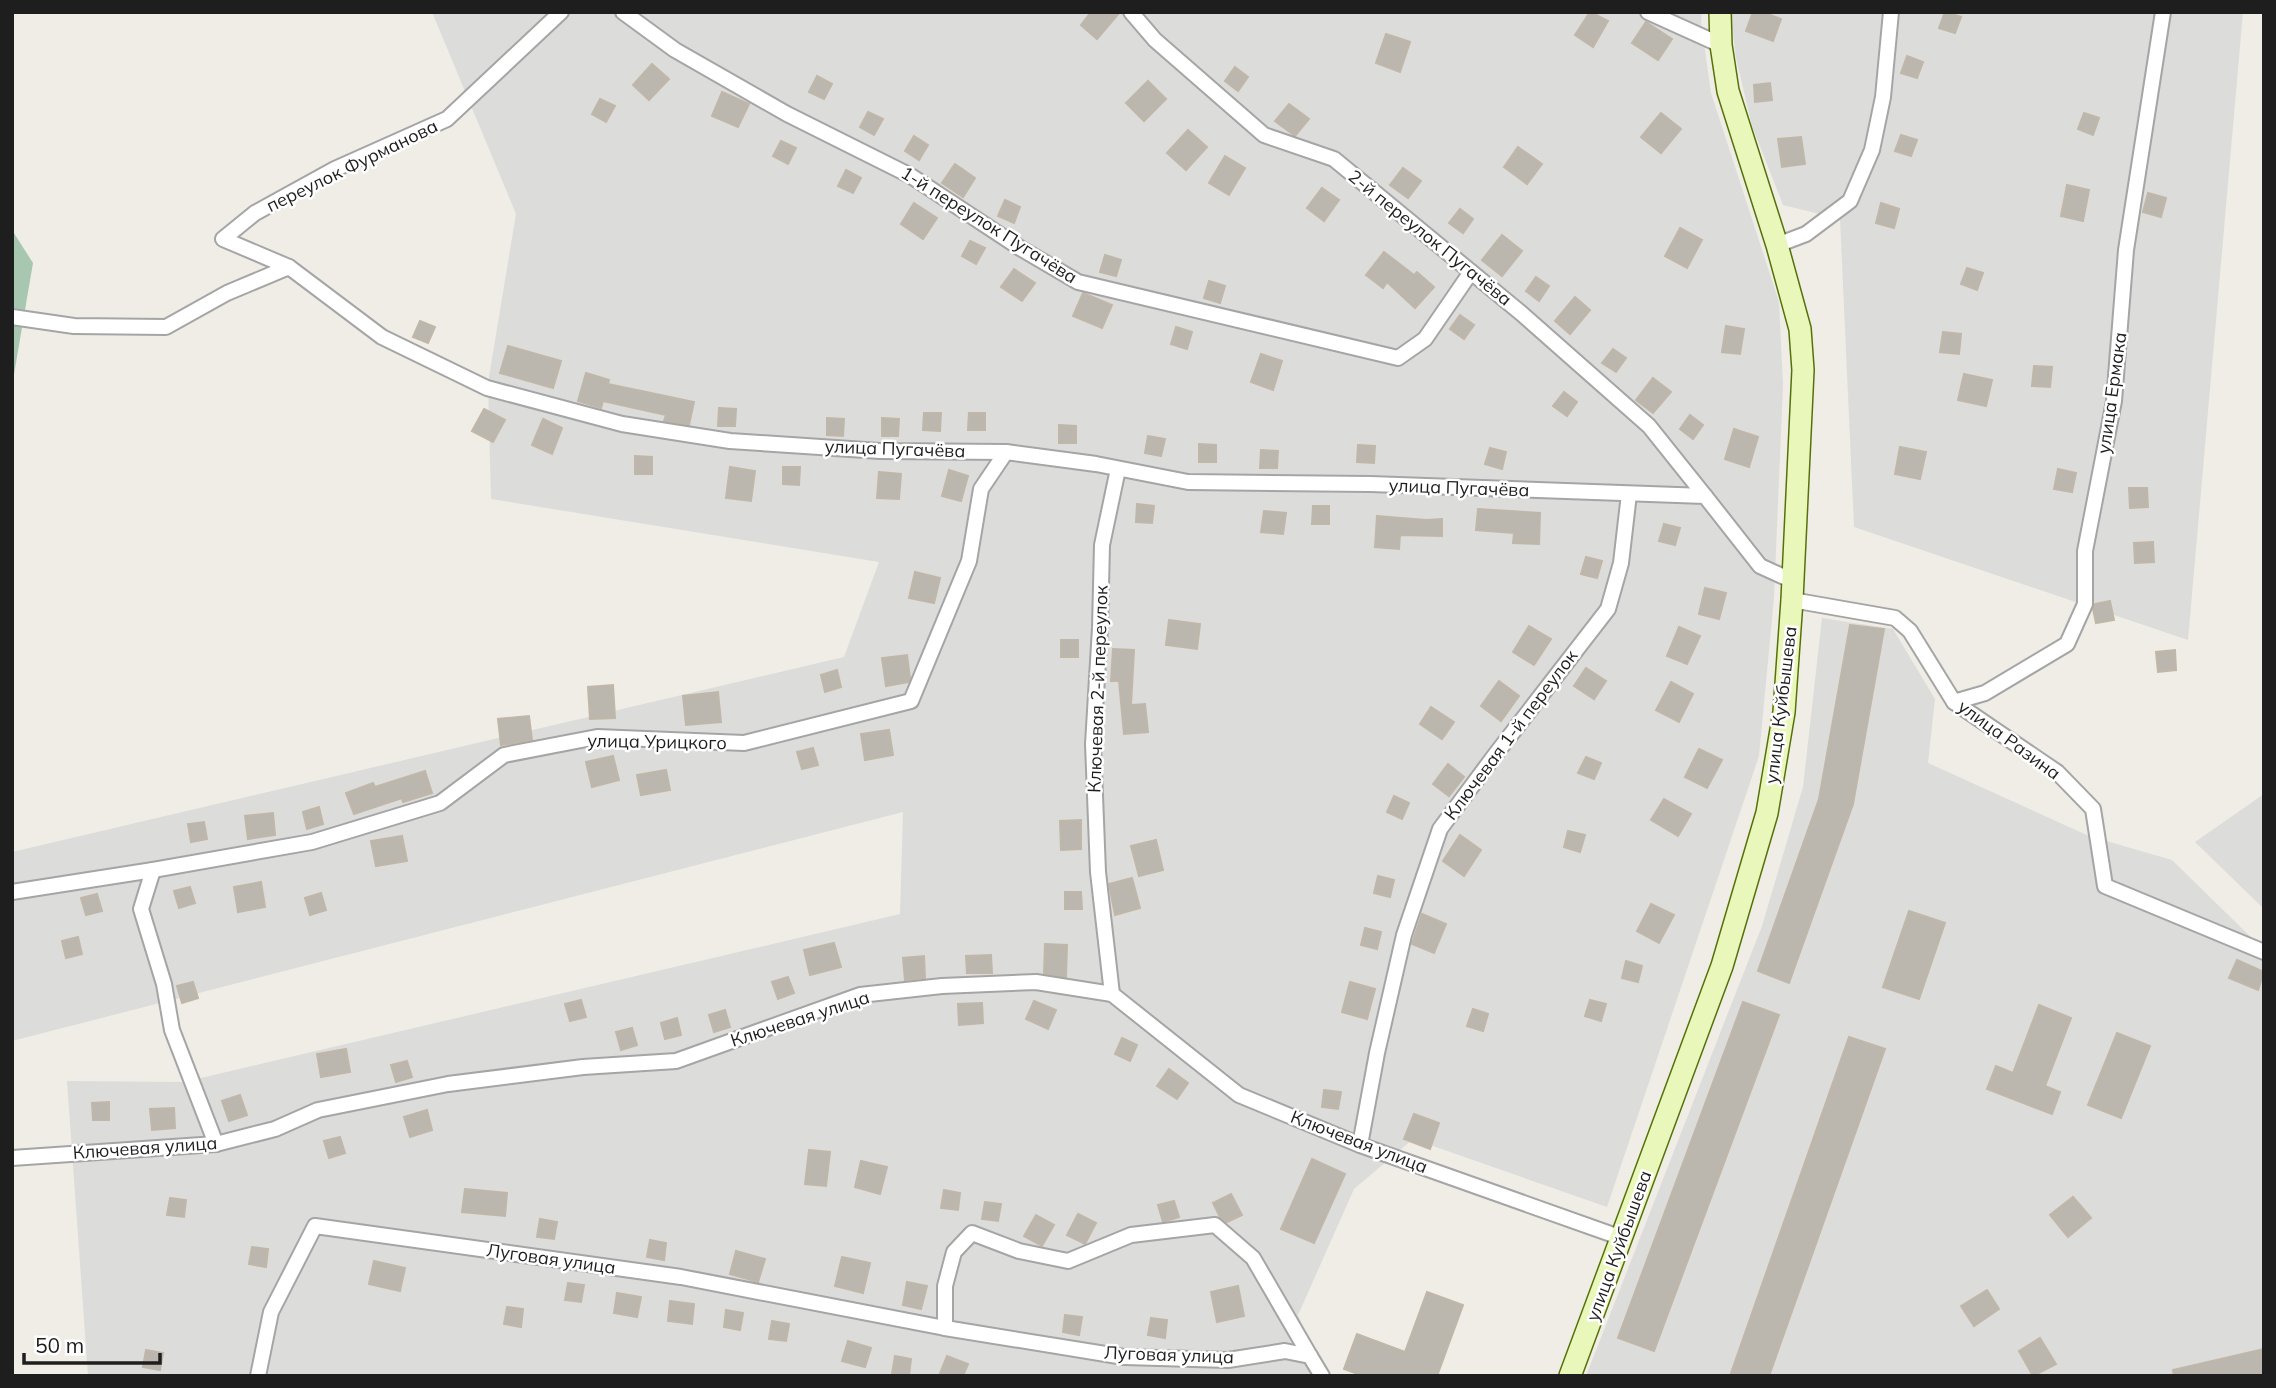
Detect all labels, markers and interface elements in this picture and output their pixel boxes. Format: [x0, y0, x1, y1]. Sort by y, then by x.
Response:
street label: переулок Фурманова [262, 114, 441, 217]
street label: 1-й переулок Пугачёва [897, 161, 1082, 288]
street label: 2-й переулок Пугачёва [1344, 165, 1517, 311]
street label: улица Ермака [2092, 331, 2131, 455]
street label: улица Пугачёва [824, 435, 966, 462]
street label: улица Пугачёва [1388, 474, 1530, 501]
street label: Ключевая 2-й переулок [1082, 585, 1113, 793]
street label: улица Куйбышева [1759, 625, 1802, 785]
street label: Ключевая 1-й переулок [1439, 645, 1582, 825]
street label: улица Разина [1953, 695, 2065, 785]
street label: улица Урицкого [587, 729, 727, 754]
street label: Ключевая улица [727, 985, 872, 1052]
street label: Ключевая улица [1287, 1105, 1431, 1178]
street label: Ключевая улица [72, 1131, 218, 1164]
street label: улица Куйбышева [1581, 1167, 1656, 1324]
street label: Луговая улица [485, 1238, 617, 1279]
scale bar [24, 1322, 161, 1366]
text: 50 m [35, 1332, 84, 1358]
street label: Луговая улица [1104, 1341, 1234, 1368]

